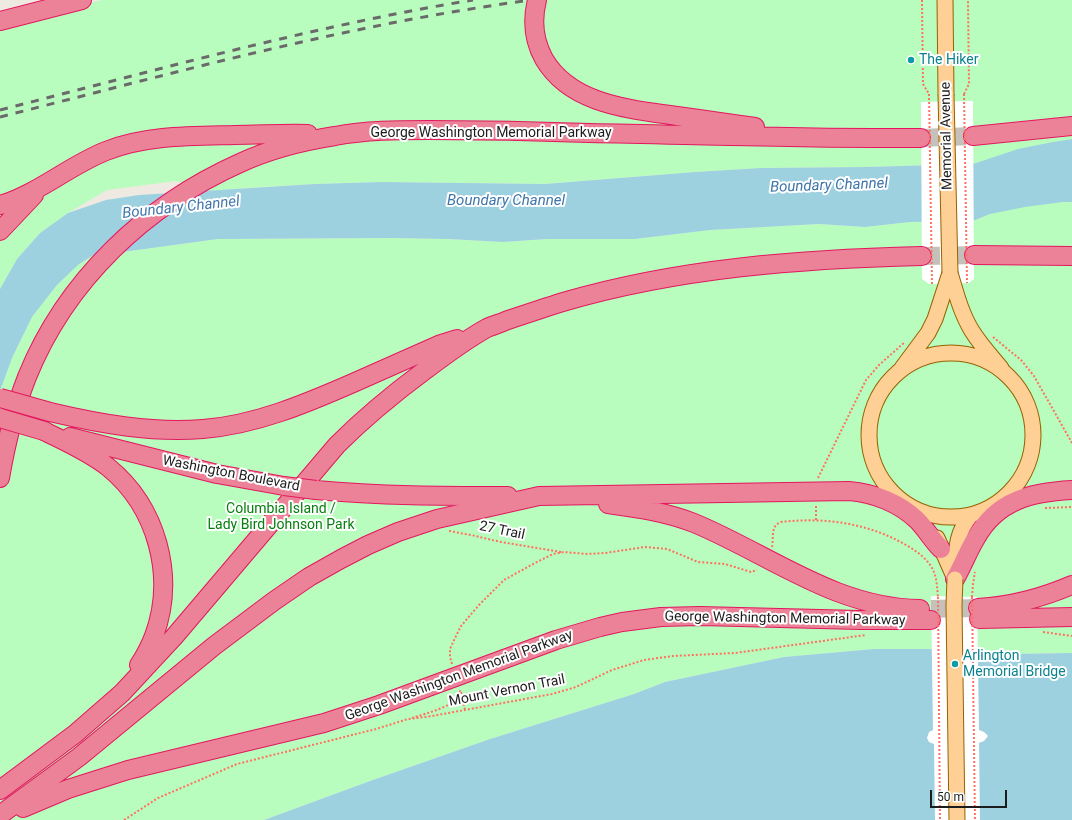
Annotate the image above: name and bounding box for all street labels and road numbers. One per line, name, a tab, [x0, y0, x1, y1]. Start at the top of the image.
street label: Memorial Avenue	[938, 82, 956, 190]
street label: George Washington Memorial Parkway	[370, 125, 612, 141]
street label: Washington Boulevard	[161, 452, 301, 496]
street label: 27 Trail	[478, 518, 526, 544]
street label: George Washington Memorial Parkway	[664, 608, 906, 630]
street label: George Washington Memorial Parkway	[343, 627, 575, 725]
street label: Mount Vernon Trail	[447, 671, 567, 711]

